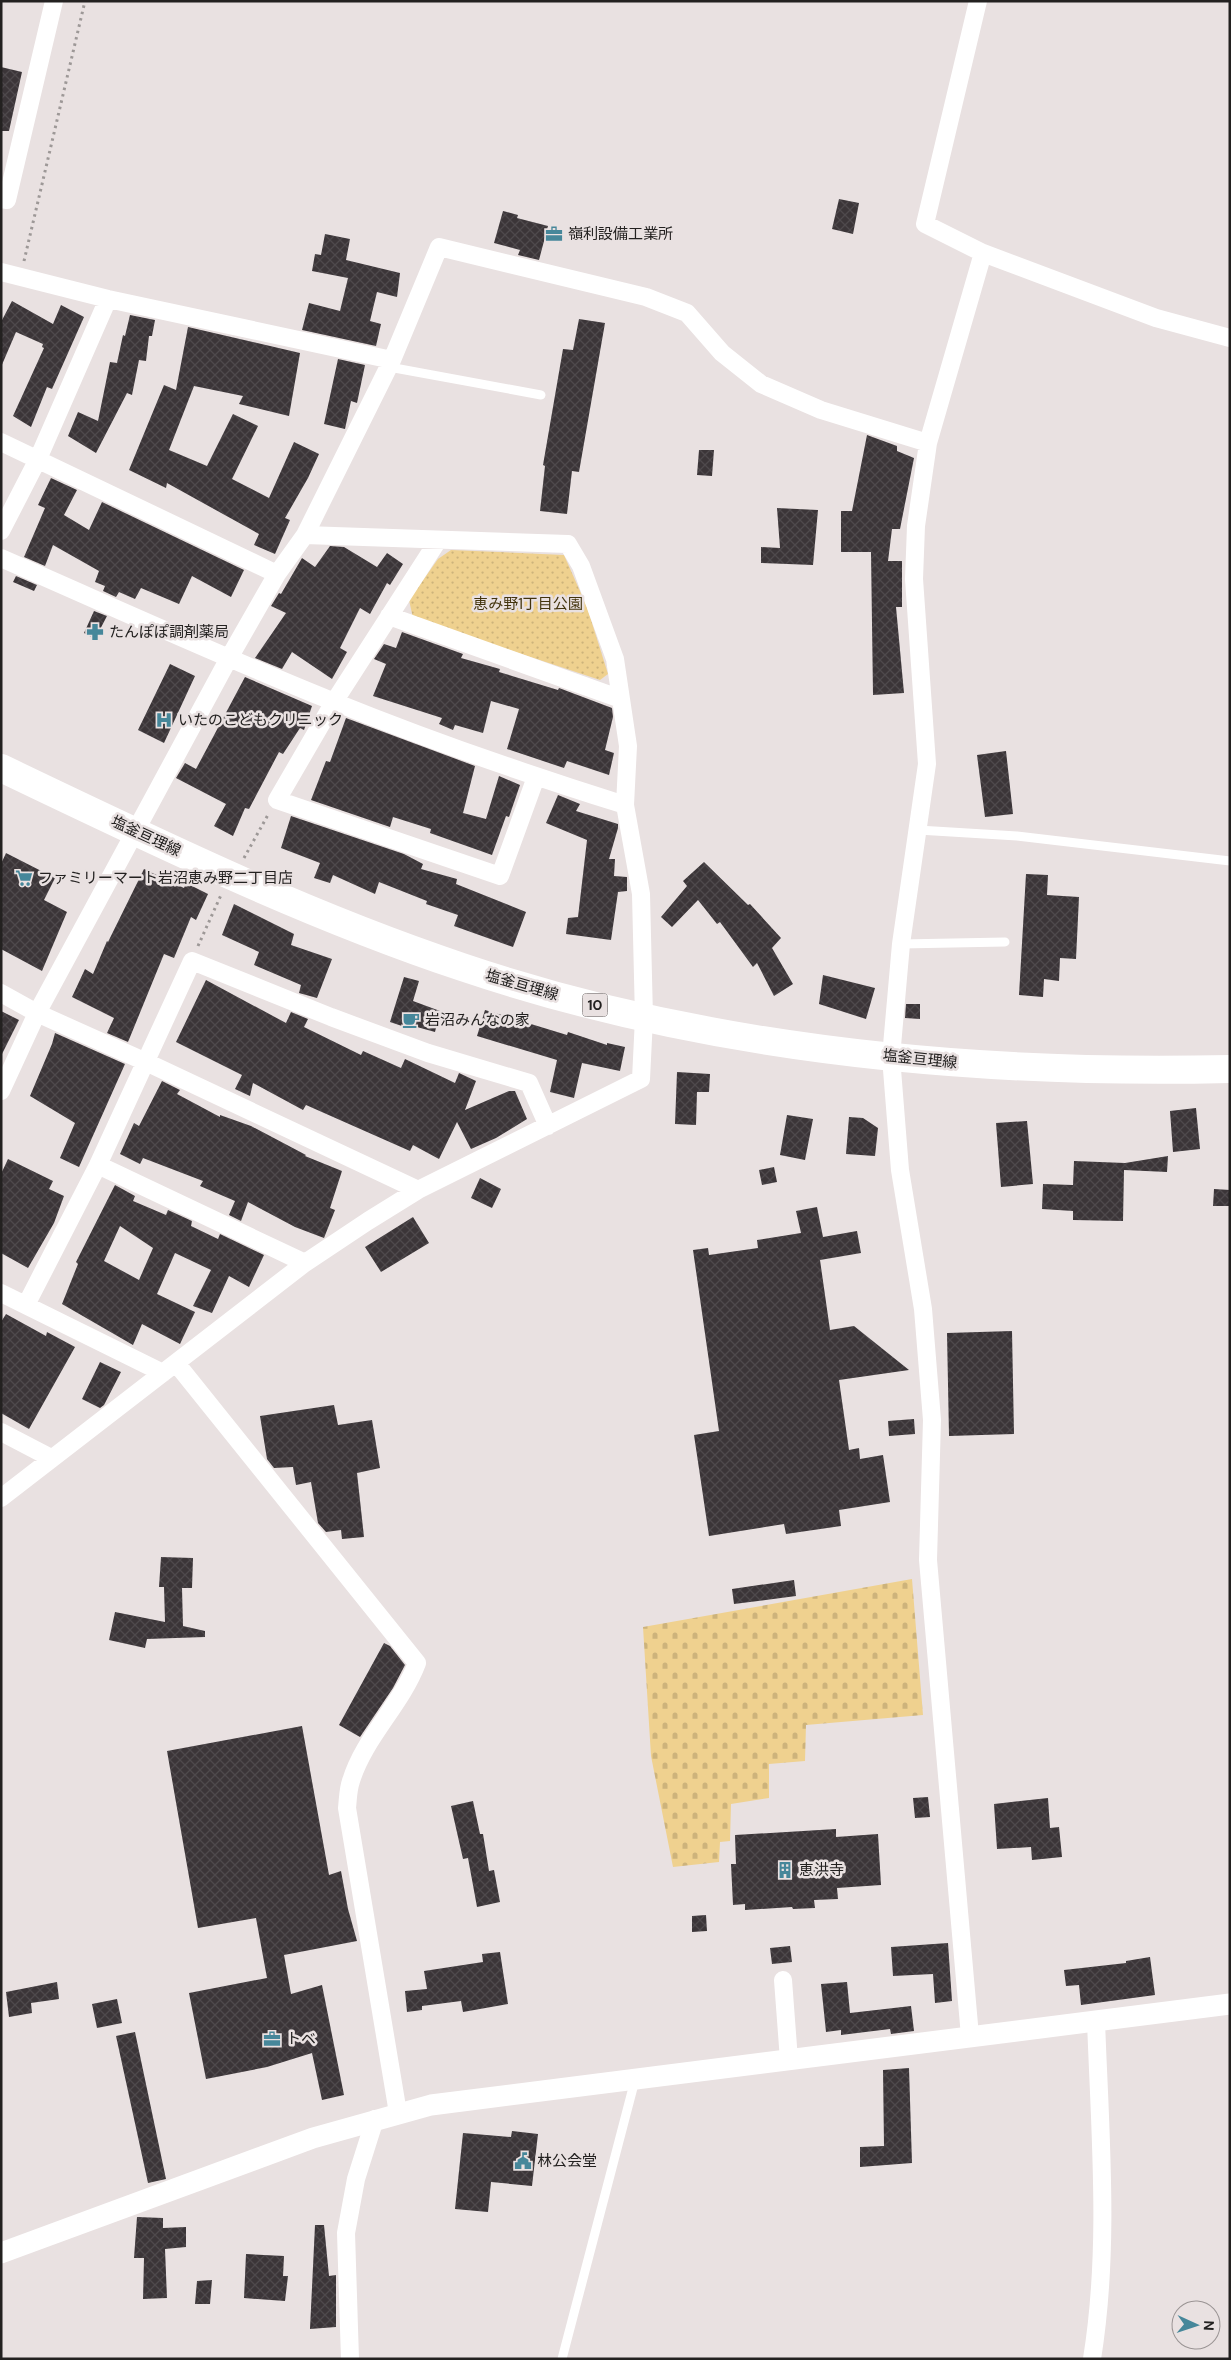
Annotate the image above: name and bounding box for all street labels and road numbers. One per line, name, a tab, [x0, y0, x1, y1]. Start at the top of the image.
street label: 塩釜亘理線	[108, 811, 184, 861]
street label: 塩釜亘理線	[483, 965, 561, 1005]
road number: 10	[582, 994, 608, 1016]
street label: 塩釜亘理線	[882, 1045, 958, 1073]

